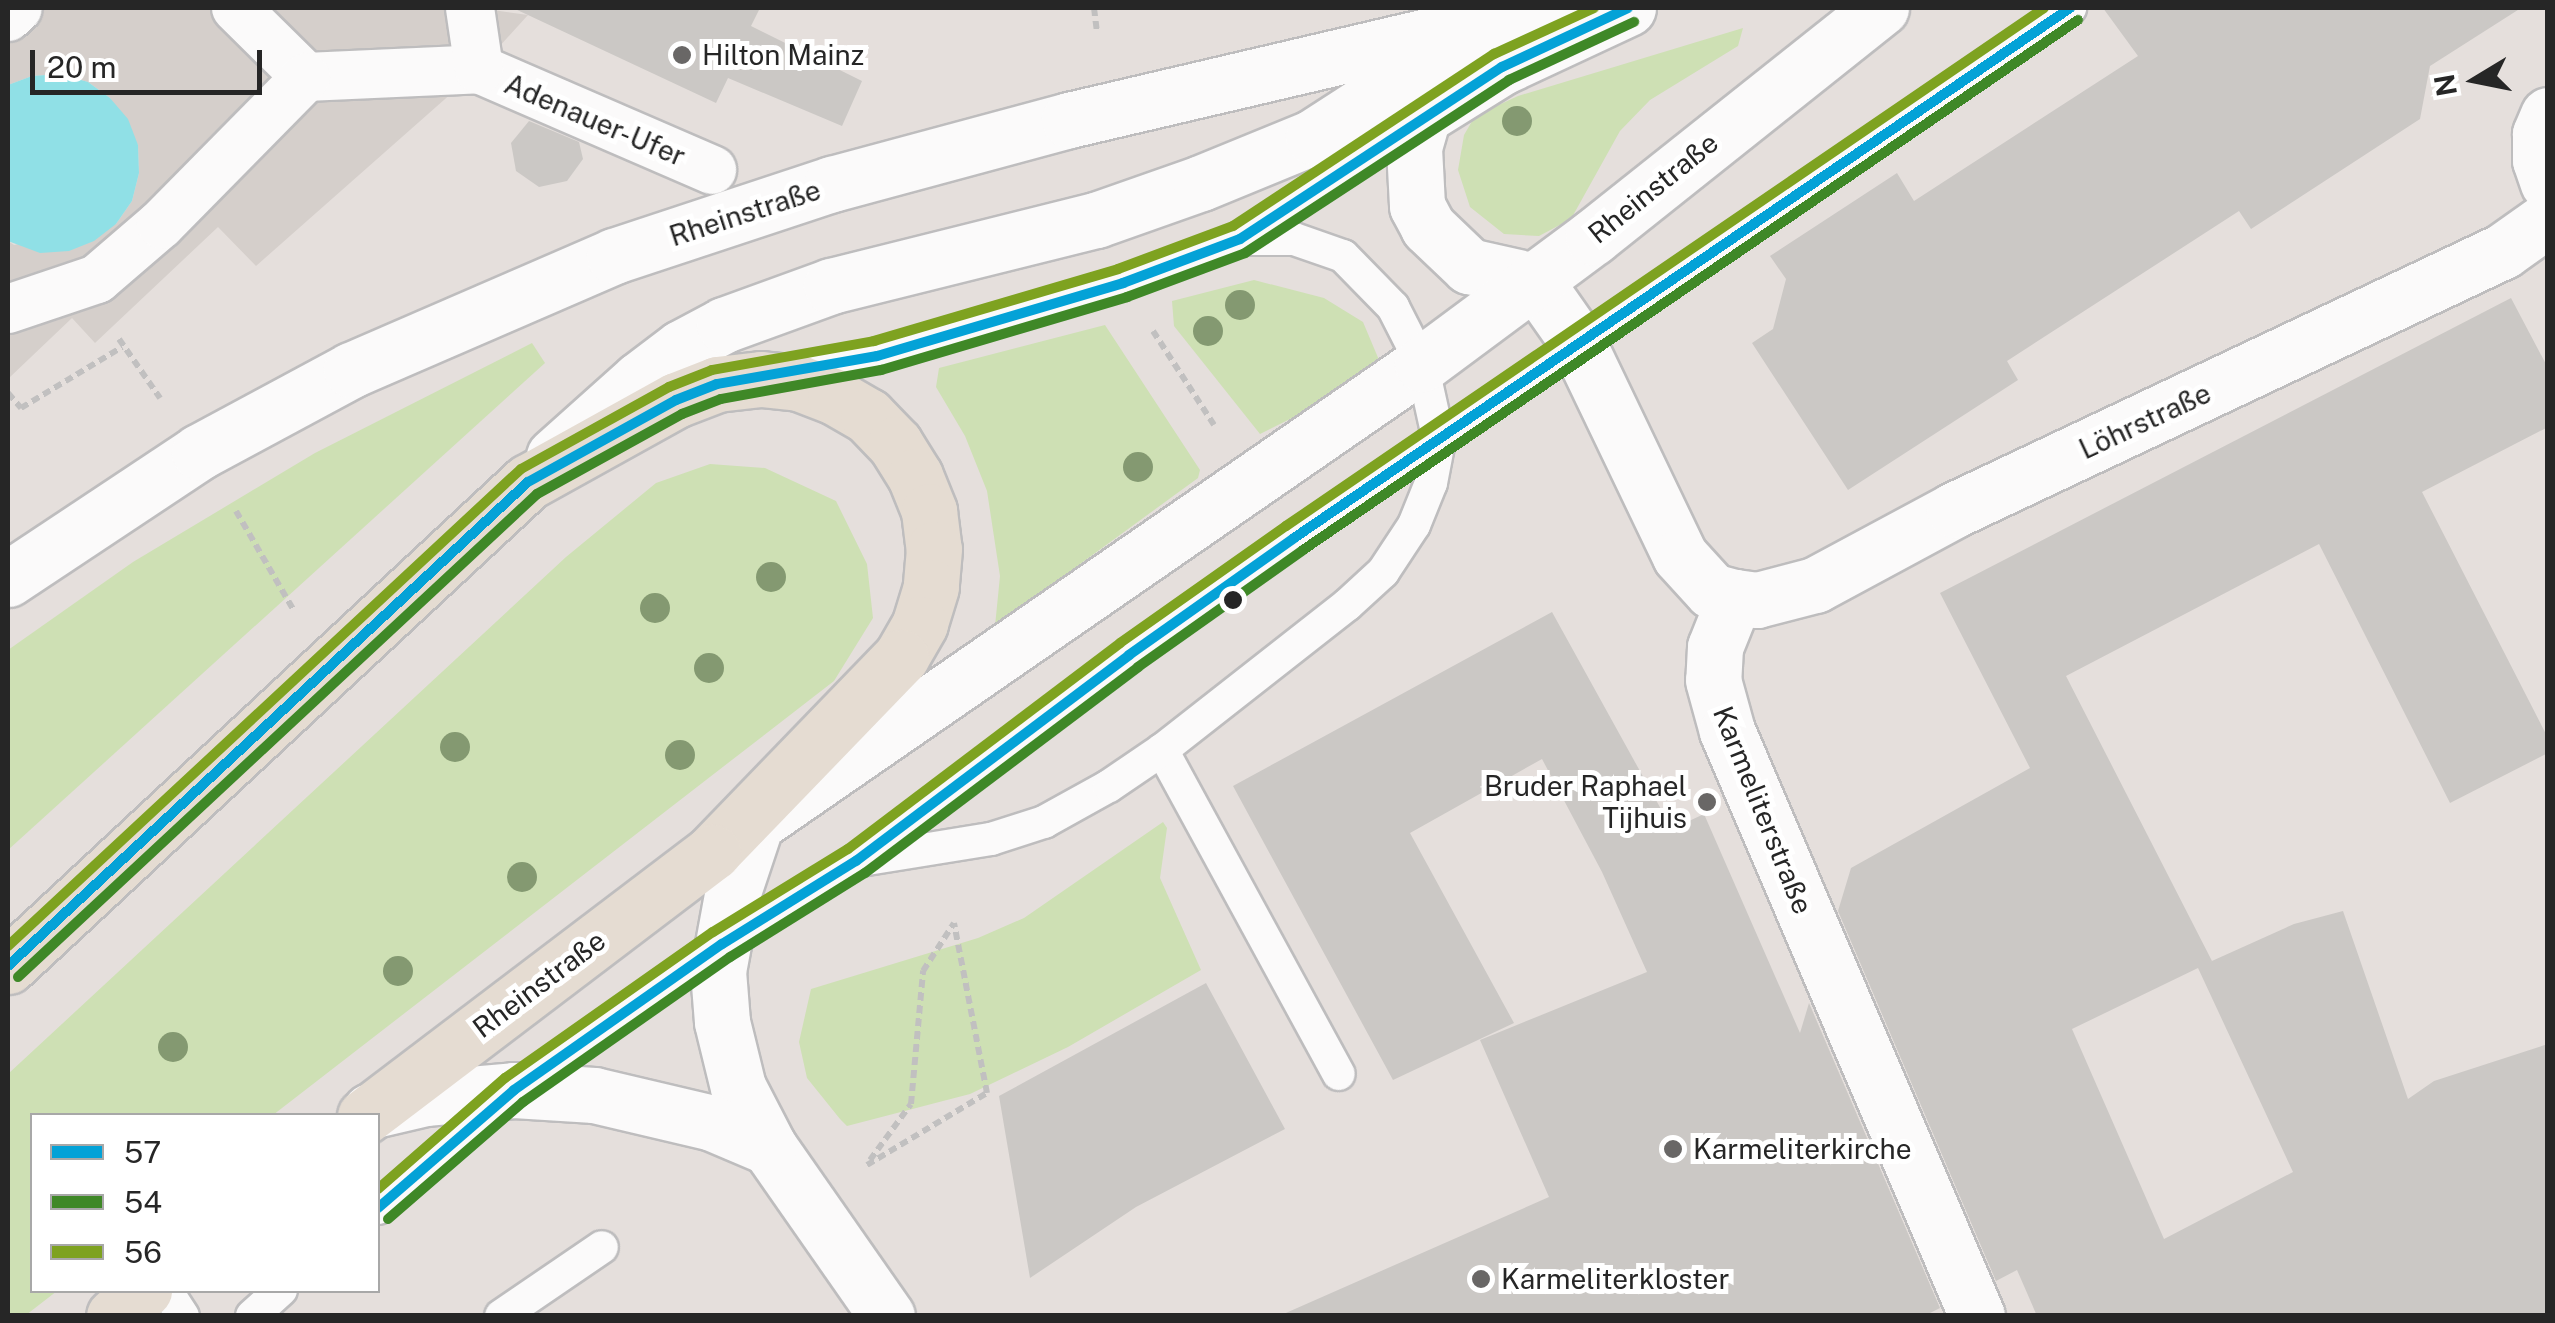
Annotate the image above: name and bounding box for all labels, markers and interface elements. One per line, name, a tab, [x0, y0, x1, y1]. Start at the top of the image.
scale bar	[35, 30, 268, 92]
north arrow	[2425, 30, 2525, 130]
place label: Hilton Mainz	[702, 38, 864, 72]
marker: Hilton Mainz	[671, 44, 693, 66]
text: 20 m	[47, 49, 116, 85]
street label: Adenauer-Ufer	[499, 67, 691, 173]
text: N	[2427, 72, 2463, 99]
street label: Rheinstraße	[1581, 126, 1725, 250]
street label: Rheinstraße	[665, 173, 825, 253]
street label: Löhrstraße	[2074, 376, 2216, 466]
unlabelled marker	[1223, 590, 1243, 610]
street label: Karmeliterstraße	[1706, 701, 1820, 919]
place label: Bruder Raphael Tijhuis	[1484, 769, 1687, 835]
marker: Bruder Raphael Tijhuis	[1696, 791, 1718, 813]
street label: Rheinstraße	[466, 923, 612, 1045]
legend	[30, 1113, 380, 1293]
place label: Karmeliterkirche	[1693, 1132, 1912, 1166]
text: 57	[124, 1134, 161, 1170]
marker: Karmeliterkirche	[1662, 1138, 1684, 1160]
text: 54	[124, 1184, 162, 1220]
text: 56	[124, 1234, 162, 1270]
place label: Karmeliterkloster	[1501, 1262, 1729, 1296]
marker: Karmeliterkloster	[1470, 1268, 1492, 1290]

